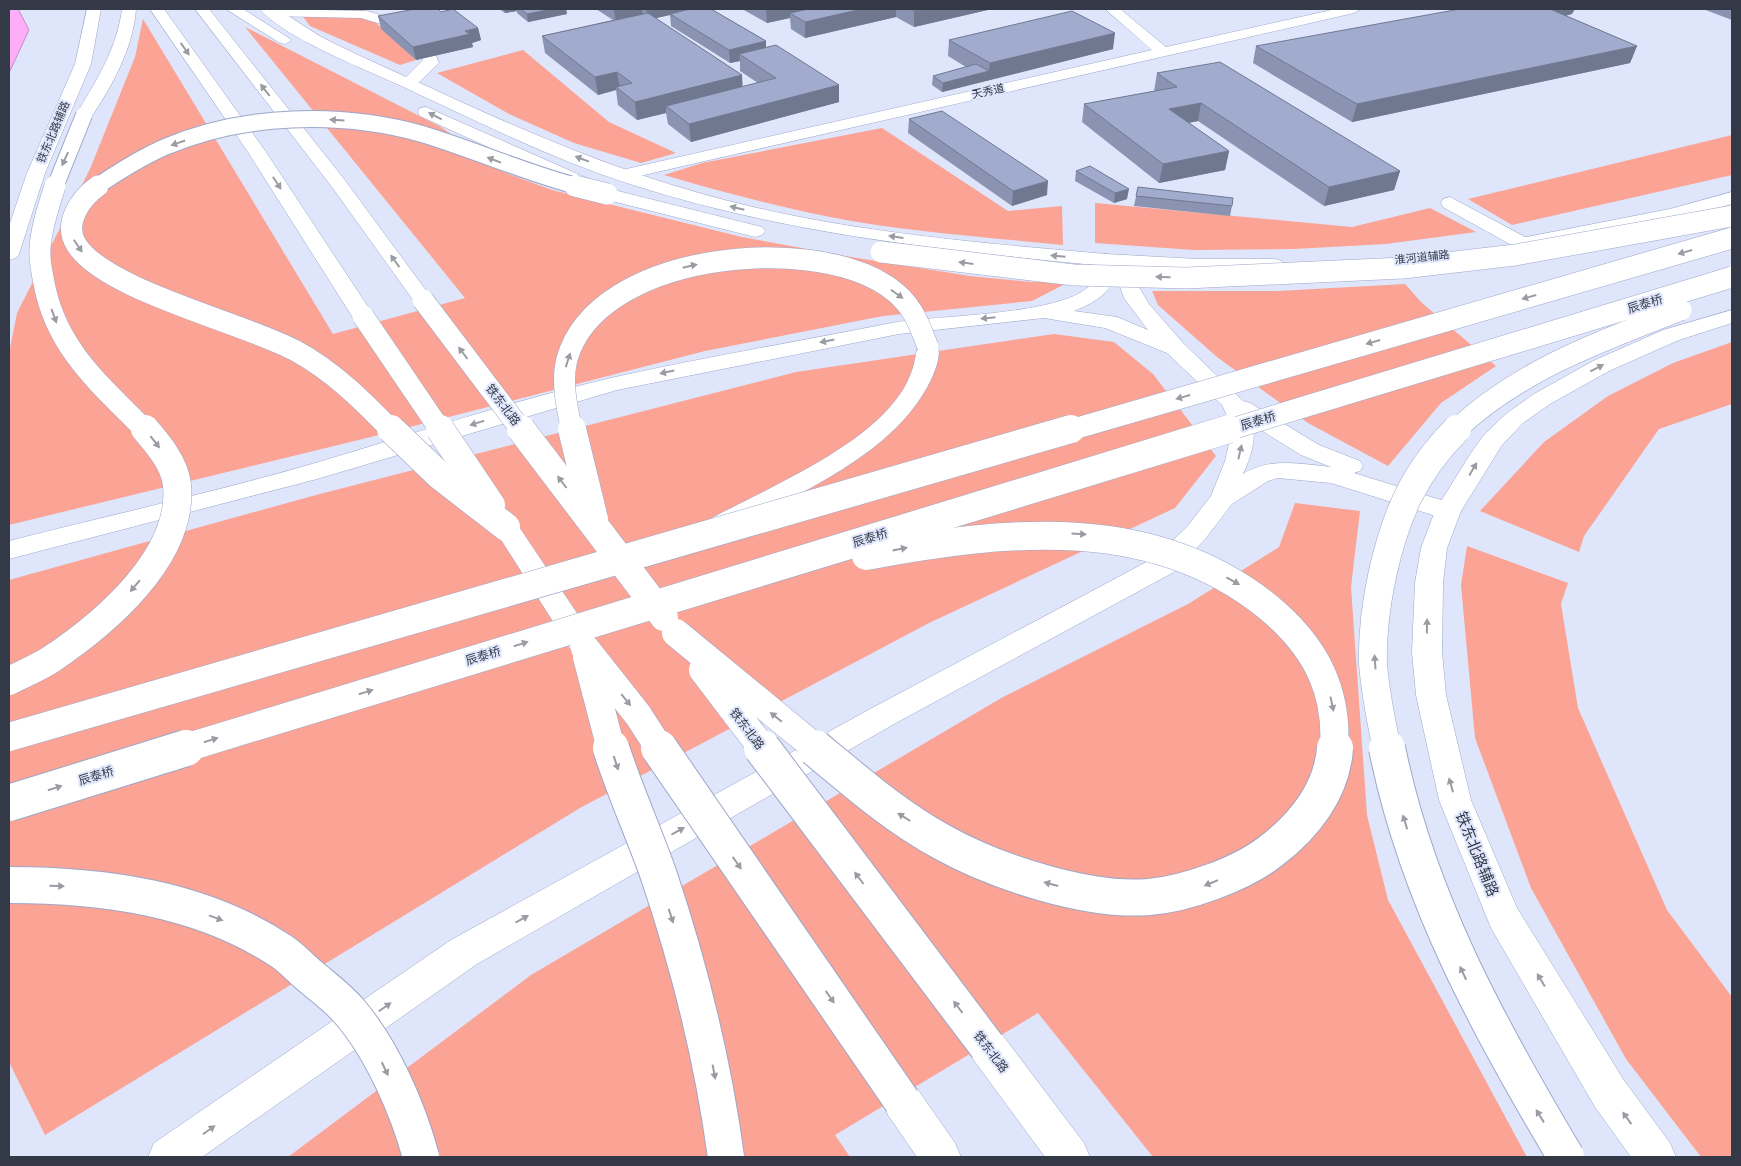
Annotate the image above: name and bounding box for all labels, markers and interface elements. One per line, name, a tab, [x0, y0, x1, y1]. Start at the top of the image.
one-way arrow	[180, 42, 190, 56]
street label: 天秀道	[970, 80, 1006, 102]
one-way arrow	[260, 83, 270, 97]
street label: 铁东北路辅路	[34, 99, 72, 165]
one-way arrow	[428, 112, 443, 120]
one-way arrow	[329, 115, 345, 123]
one-way arrow	[170, 140, 185, 148]
one-way arrow	[60, 152, 68, 166]
one-way arrow	[574, 155, 589, 163]
one-way arrow	[487, 156, 501, 164]
one-way arrow	[272, 176, 282, 189]
one-way arrow	[729, 204, 744, 212]
one-way arrow	[888, 233, 904, 241]
one-way arrow	[74, 239, 83, 253]
street label: 淮河道辅路	[1394, 247, 1450, 267]
one-way arrow	[1678, 248, 1693, 256]
one-way arrow	[1049, 251, 1065, 259]
one-way arrow	[390, 254, 400, 268]
one-way arrow	[958, 259, 974, 267]
one-way arrow	[683, 262, 698, 270]
one-way arrow	[1155, 273, 1171, 281]
one-way arrow	[890, 289, 904, 299]
street label: 辰泰桥	[1625, 291, 1664, 316]
one-way arrow	[1522, 294, 1537, 302]
one-way arrow	[51, 309, 58, 324]
one-way arrow	[979, 314, 995, 322]
one-way arrow	[819, 338, 835, 346]
one-way arrow	[1366, 339, 1381, 347]
one-way arrow	[458, 347, 469, 360]
one-way arrow	[564, 353, 572, 368]
one-way arrow	[1590, 364, 1604, 372]
one-way arrow	[659, 369, 675, 377]
street label: 铁东北路	[483, 381, 524, 428]
one-way arrow	[1176, 394, 1191, 402]
street label: 辰泰桥	[1238, 408, 1277, 433]
one-way arrow	[469, 419, 484, 427]
one-way arrow	[150, 435, 161, 448]
one-way arrow	[1236, 444, 1244, 459]
one-way arrow	[1469, 463, 1478, 476]
one-way arrow	[556, 476, 567, 489]
street label: 辰泰桥	[850, 525, 889, 550]
one-way arrow	[1071, 531, 1087, 539]
one-way arrow	[892, 544, 908, 552]
one-way arrow	[1226, 577, 1240, 586]
one-way arrow	[129, 580, 141, 592]
one-way arrow	[1423, 617, 1431, 633]
one-way arrow	[514, 640, 529, 648]
street label: 辰泰桥	[463, 643, 502, 668]
one-way arrow	[1370, 654, 1378, 670]
one-way arrow	[358, 688, 373, 696]
one-way arrow	[621, 693, 632, 706]
one-way arrow	[1328, 697, 1336, 712]
street label: 铁东北路	[727, 705, 768, 752]
one-way arrow	[770, 711, 783, 722]
one-way arrow	[203, 736, 218, 744]
one-way arrow	[612, 756, 620, 771]
street label: 辰泰桥	[76, 763, 115, 788]
one-way arrow	[1447, 778, 1455, 793]
one-way arrow	[48, 784, 63, 792]
street label: 铁东北路辅路	[1452, 809, 1503, 899]
one-way arrow	[897, 813, 910, 822]
one-way arrow	[1400, 814, 1408, 829]
one-way arrow	[671, 827, 686, 835]
one-way arrow	[732, 857, 742, 870]
one-way arrow	[854, 872, 865, 885]
one-way arrow	[1044, 879, 1059, 887]
one-way arrow	[1204, 880, 1218, 888]
one-way arrow	[50, 882, 66, 890]
one-way arrow	[668, 908, 676, 923]
one-way arrow	[209, 914, 224, 922]
one-way arrow	[515, 915, 528, 924]
one-way arrow	[1458, 966, 1466, 980]
one-way arrow	[1537, 973, 1546, 986]
one-way arrow	[825, 990, 835, 1004]
one-way arrow	[952, 1001, 963, 1014]
one-way arrow	[378, 1002, 392, 1012]
street label: 铁东北路	[971, 1028, 1012, 1075]
one-way arrow	[382, 1062, 390, 1076]
one-way arrow	[710, 1065, 718, 1080]
one-way arrow	[1536, 1109, 1545, 1122]
one-way arrow	[1622, 1111, 1632, 1125]
one-way arrow	[202, 1125, 216, 1135]

